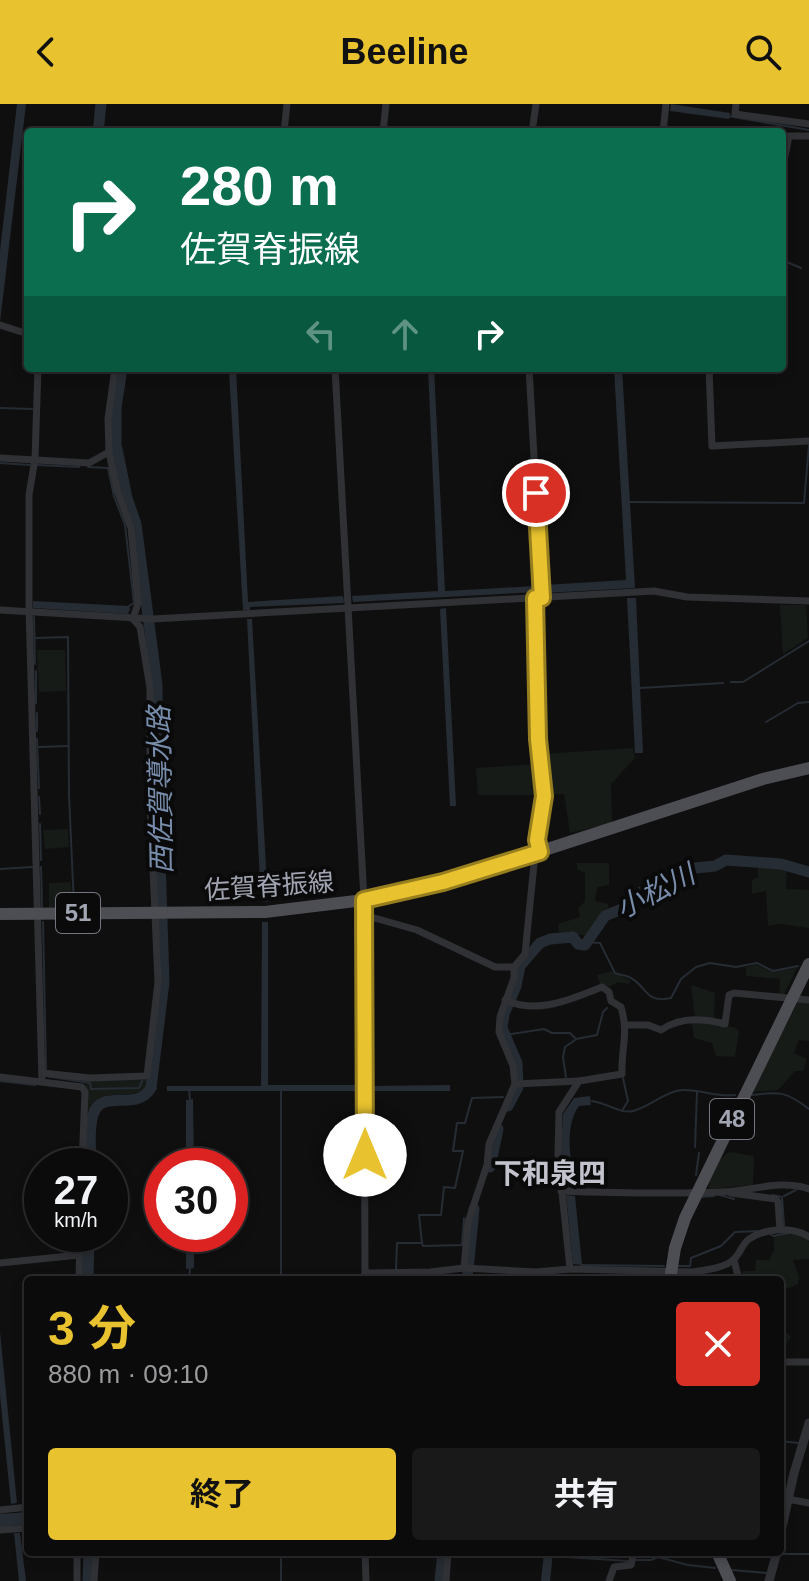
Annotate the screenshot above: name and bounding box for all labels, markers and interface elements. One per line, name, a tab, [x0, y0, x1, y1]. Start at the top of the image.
icon: back	[24, 30, 68, 74]
icon: search	[741, 30, 785, 74]
text: Beeline	[340, 31, 469, 72]
text: 280 m	[180, 154, 339, 217]
icon: right	[48, 160, 152, 264]
text: 佐賀脊振線	[180, 229, 360, 270]
icon: left	[299, 312, 343, 356]
icon: ahead	[383, 312, 427, 356]
icon: right	[467, 312, 511, 356]
pin	[502, 459, 570, 527]
icon: arrive	[514, 471, 558, 515]
water label: 西佐賀導水路	[144, 704, 177, 874]
water label: 小松川	[611, 857, 702, 924]
street label: 佐賀脊振線	[203, 867, 335, 905]
road number: 51	[56, 893, 100, 933]
road number: 48	[710, 1099, 754, 1139]
position arrow	[323, 1113, 407, 1197]
speed limit sign: 30	[144, 1148, 248, 1252]
district label: 下和泉四	[494, 1158, 606, 1189]
text: 27	[54, 1168, 98, 1212]
text: km/h	[54, 1209, 98, 1231]
text: 3 分	[48, 1302, 136, 1355]
button: close	[676, 1302, 760, 1386]
text: 880 m · 09:10	[48, 1359, 208, 1389]
button: 終了	[48, 1448, 396, 1540]
button: 共有	[412, 1448, 760, 1540]

